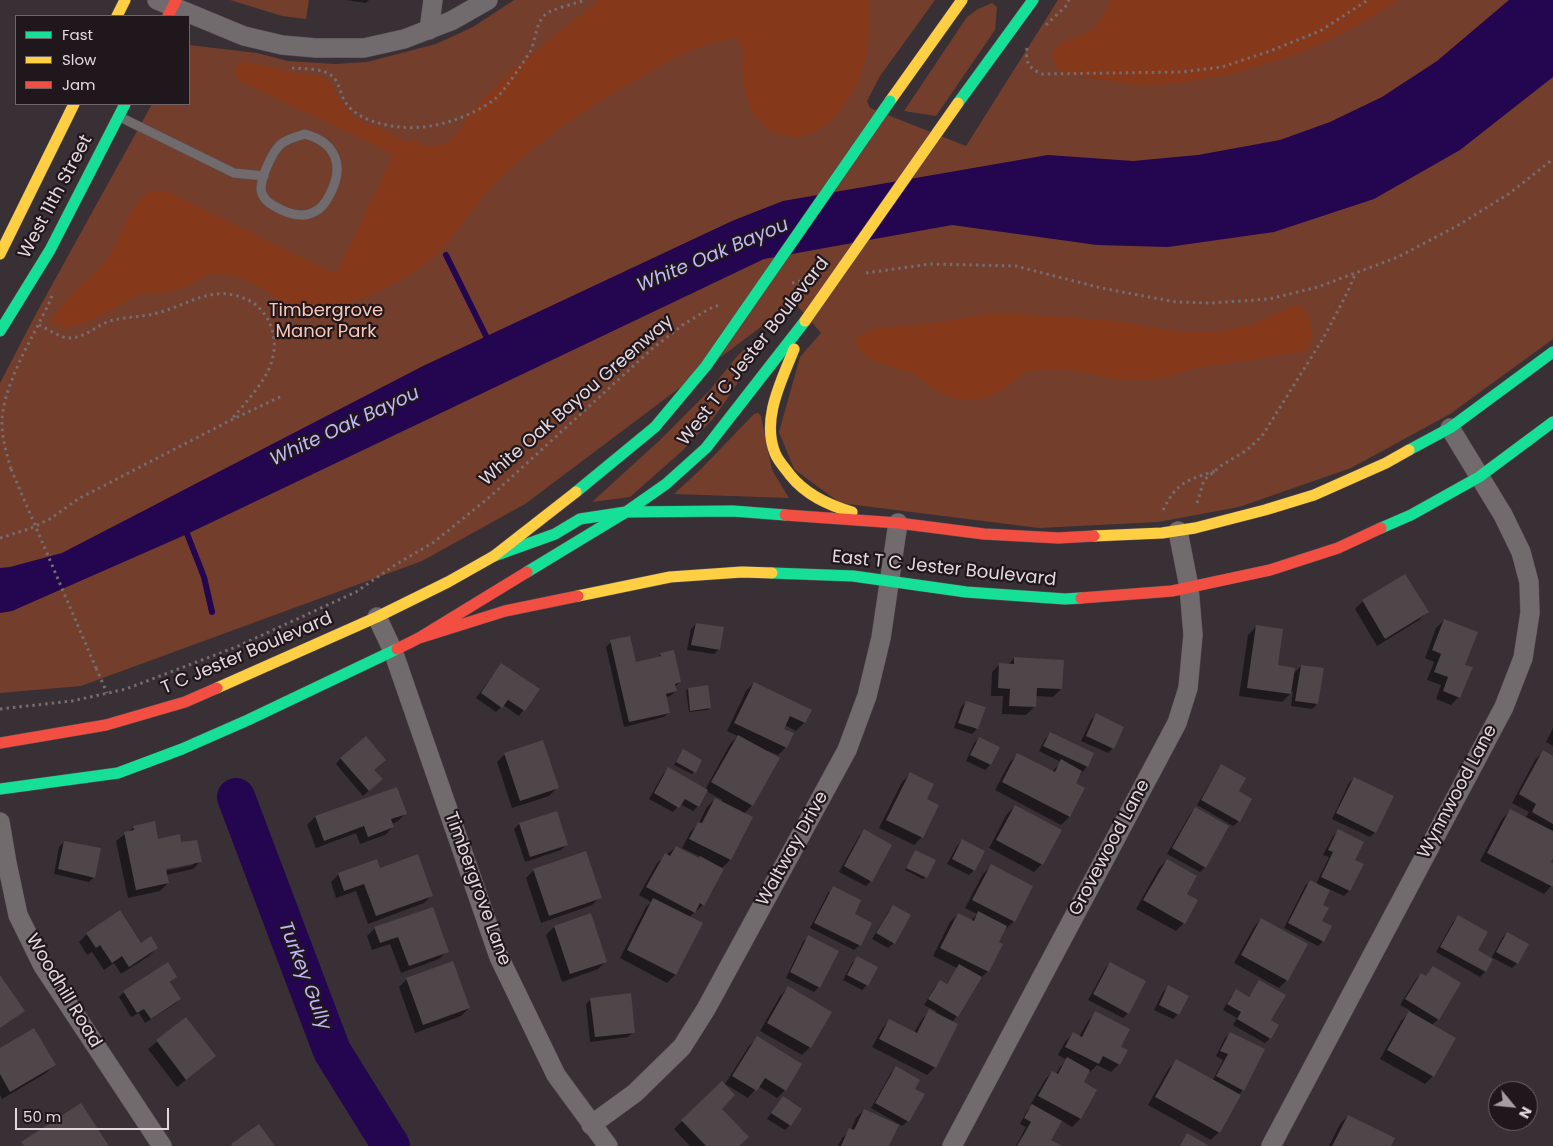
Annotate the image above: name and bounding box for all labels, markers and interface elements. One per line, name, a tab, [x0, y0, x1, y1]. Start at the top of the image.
legend	[15, 15, 190, 105]
text: Fast	[62, 24, 93, 45]
text: Slow	[62, 49, 96, 70]
text: Jam	[62, 74, 96, 95]
street label: West 11th Street	[14, 132, 98, 262]
water label: White Oak Bayou	[634, 214, 792, 298]
street label: West T C Jester Boulevard	[674, 254, 834, 450]
park label: Timbergrove Manor Park	[269, 300, 383, 342]
street label: White Oak Bayou Greenway	[476, 311, 678, 491]
water label: White Oak Bayou	[267, 382, 423, 472]
street label: East T C Jester Boulevard	[831, 546, 1057, 592]
street label: T C Jester Boulevard	[158, 608, 336, 700]
street label: Wynnwood Lane	[1414, 722, 1502, 862]
street label: Grovewood Lane	[1065, 776, 1155, 920]
street label: Waltway Drive	[753, 788, 833, 910]
street label: Timbergrove Lane	[439, 809, 515, 969]
water label: Turkey Gully	[273, 918, 335, 1034]
street label: Woodhill Road	[20, 930, 106, 1052]
north arrow	[1488, 1081, 1538, 1131]
scale bar	[18, 1098, 171, 1130]
text: N	[1514, 1103, 1537, 1122]
text: 50 m	[23, 1106, 61, 1127]

